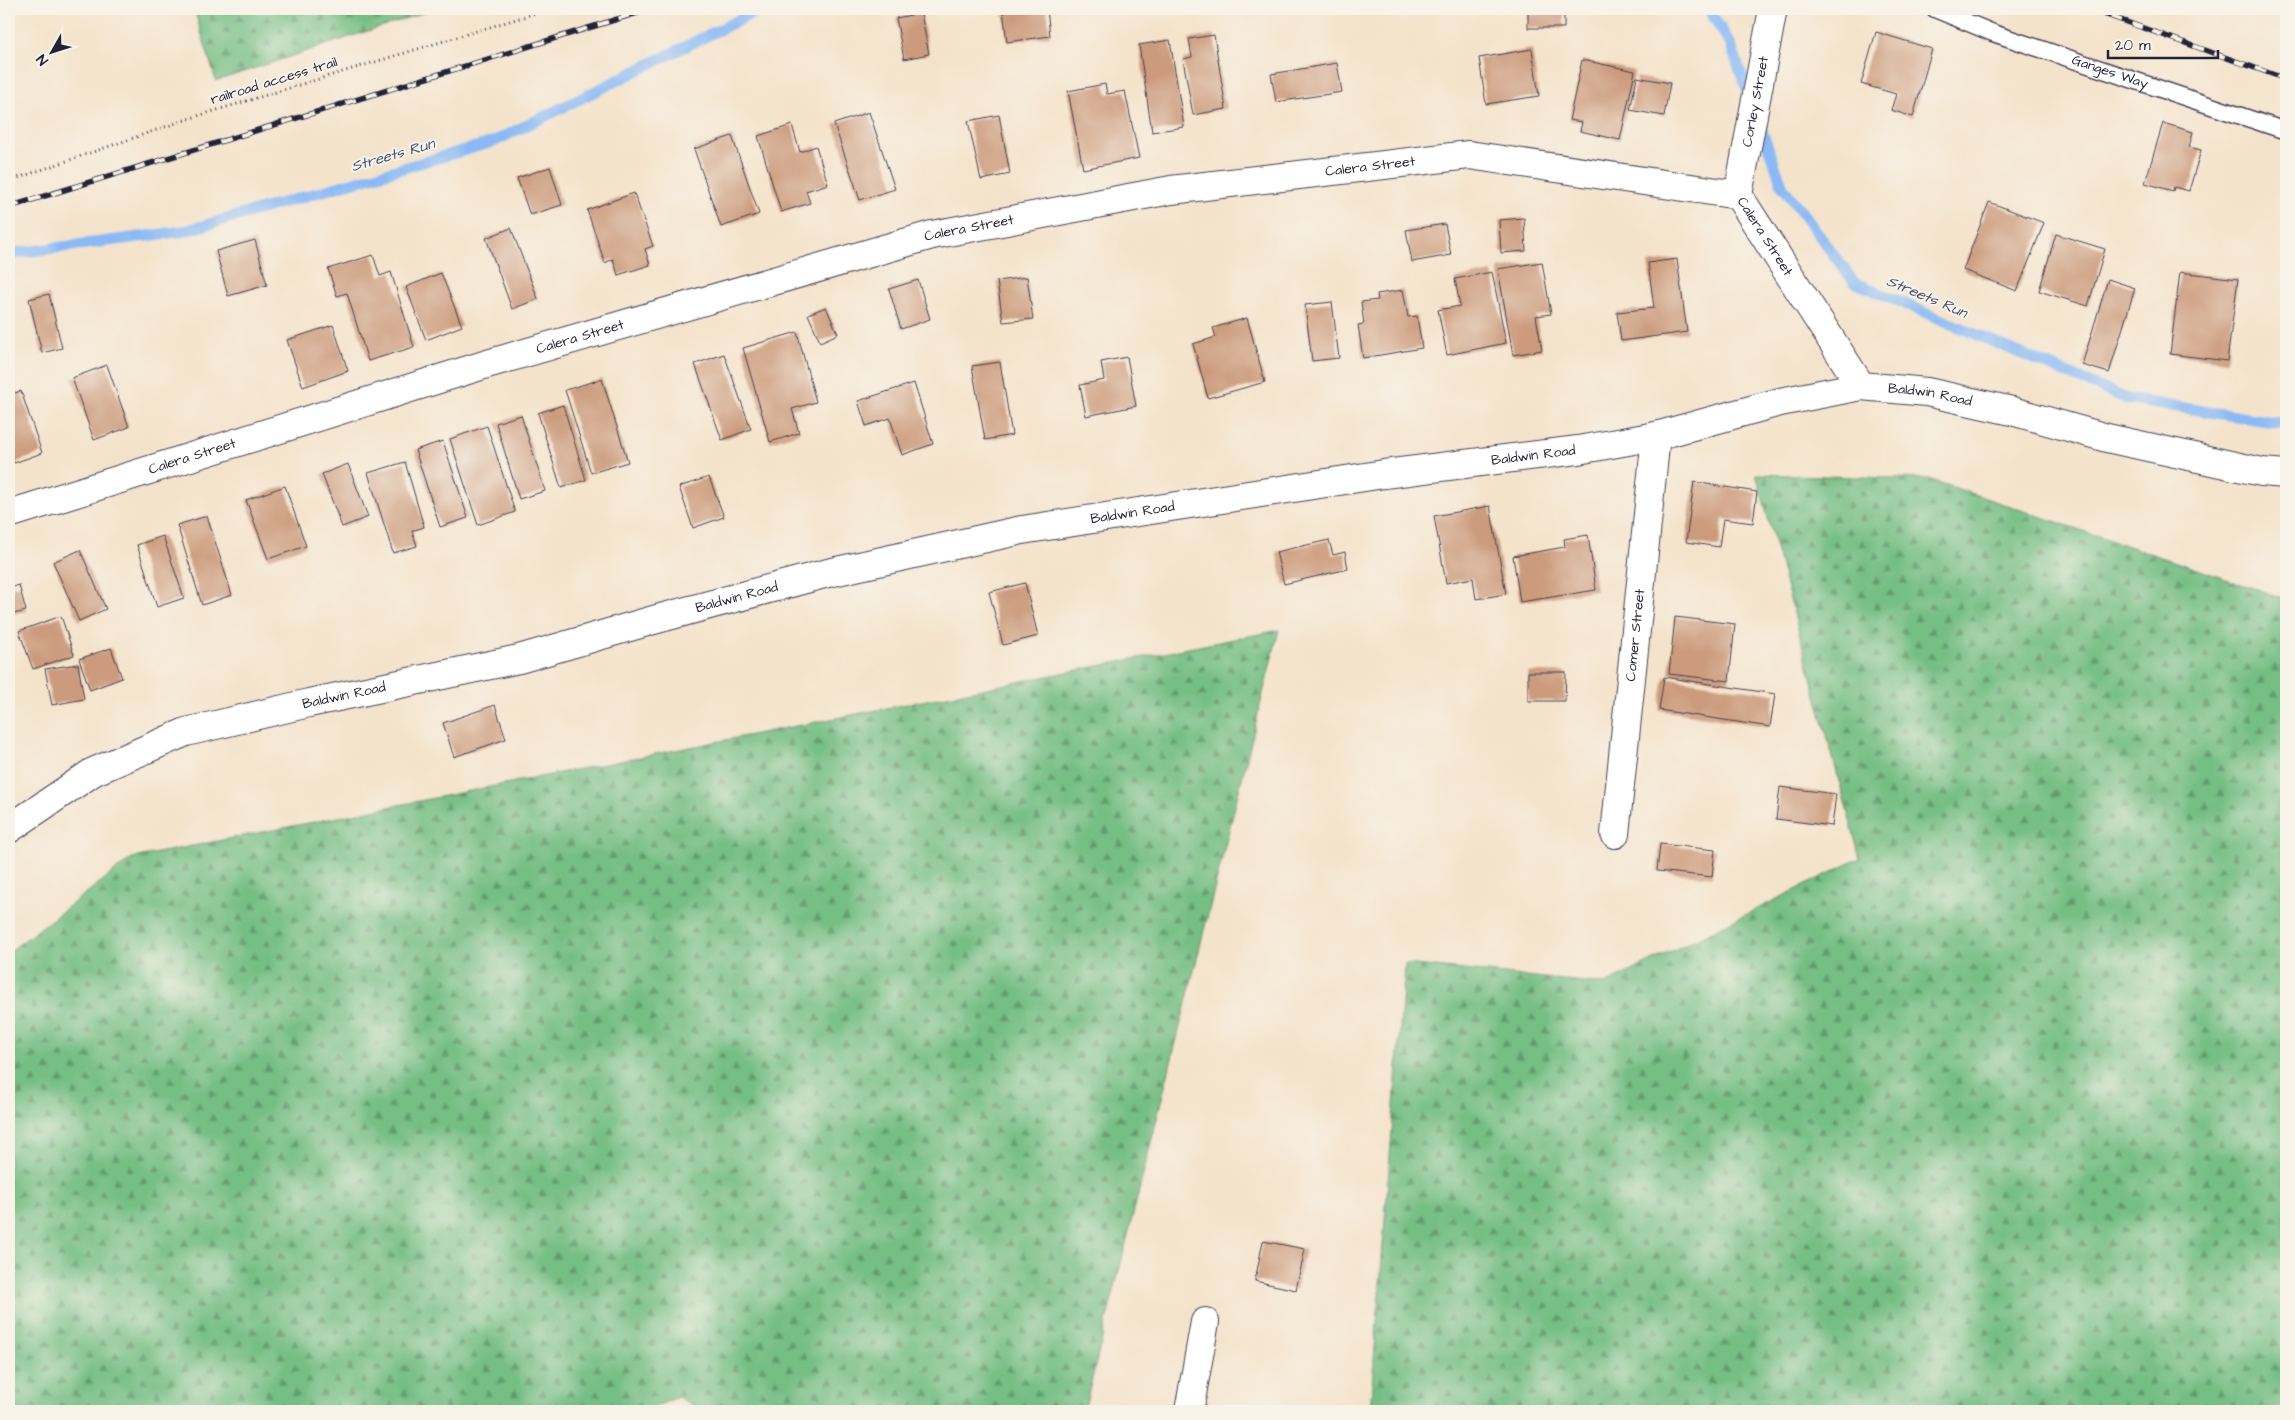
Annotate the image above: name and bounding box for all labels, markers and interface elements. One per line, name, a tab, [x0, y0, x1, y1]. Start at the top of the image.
north arrow	[28, 28, 78, 78]
scale bar	[2108, 28, 2218, 60]
text: 20 m	[2115, 35, 2151, 56]
text: N	[32, 50, 53, 69]
street label: Ganges Way	[2069, 50, 2151, 94]
street label: railroad access trail	[208, 52, 340, 110]
street label: Corley Street	[1737, 54, 1774, 149]
water label: Streets Run	[349, 133, 438, 177]
street label: Calera Street	[1324, 151, 1417, 182]
street label: Calera Street	[1732, 193, 1798, 280]
street label: Calera Street	[922, 210, 1016, 247]
water label: Streets Run	[1883, 271, 1972, 324]
street label: Calera Street	[534, 315, 627, 359]
street label: Baldwin Road	[1887, 379, 1974, 412]
street label: Calera Street	[146, 433, 239, 480]
street label: Baldwin Road	[1490, 440, 1577, 471]
street label: Baldwin Road	[1089, 497, 1176, 529]
street label: Baldwin Road	[693, 577, 780, 618]
street label: Comer Street	[1621, 588, 1650, 682]
street label: Baldwin Road	[300, 677, 388, 714]

